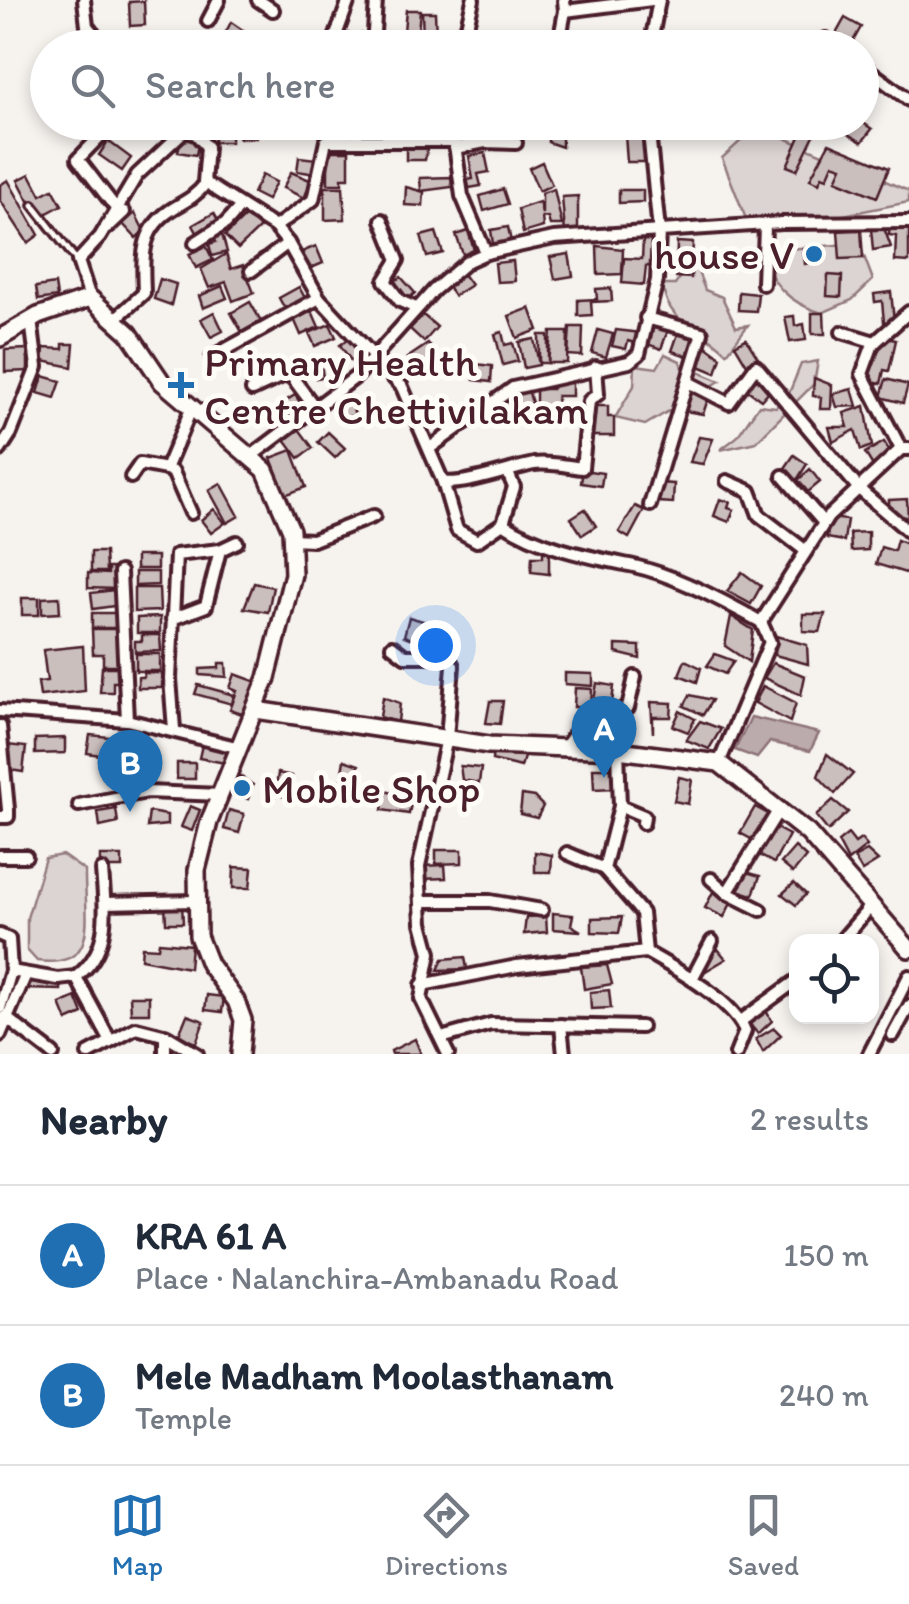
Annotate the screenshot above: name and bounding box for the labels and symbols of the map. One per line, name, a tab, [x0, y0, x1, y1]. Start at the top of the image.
place label: house V	[654, 229, 794, 280]
marker: house V	[803, 243, 825, 265]
place label: Primary Health Centre Chettivilakam	[204, 336, 589, 435]
marker: Primary Health Centre Chettivilakam	[168, 372, 194, 398]
your location	[410, 620, 461, 671]
pin: A	[572, 696, 636, 778]
pin: B	[98, 730, 162, 812]
place label: Mobile Shop	[262, 763, 480, 814]
marker: Mobile Shop	[231, 777, 253, 799]

